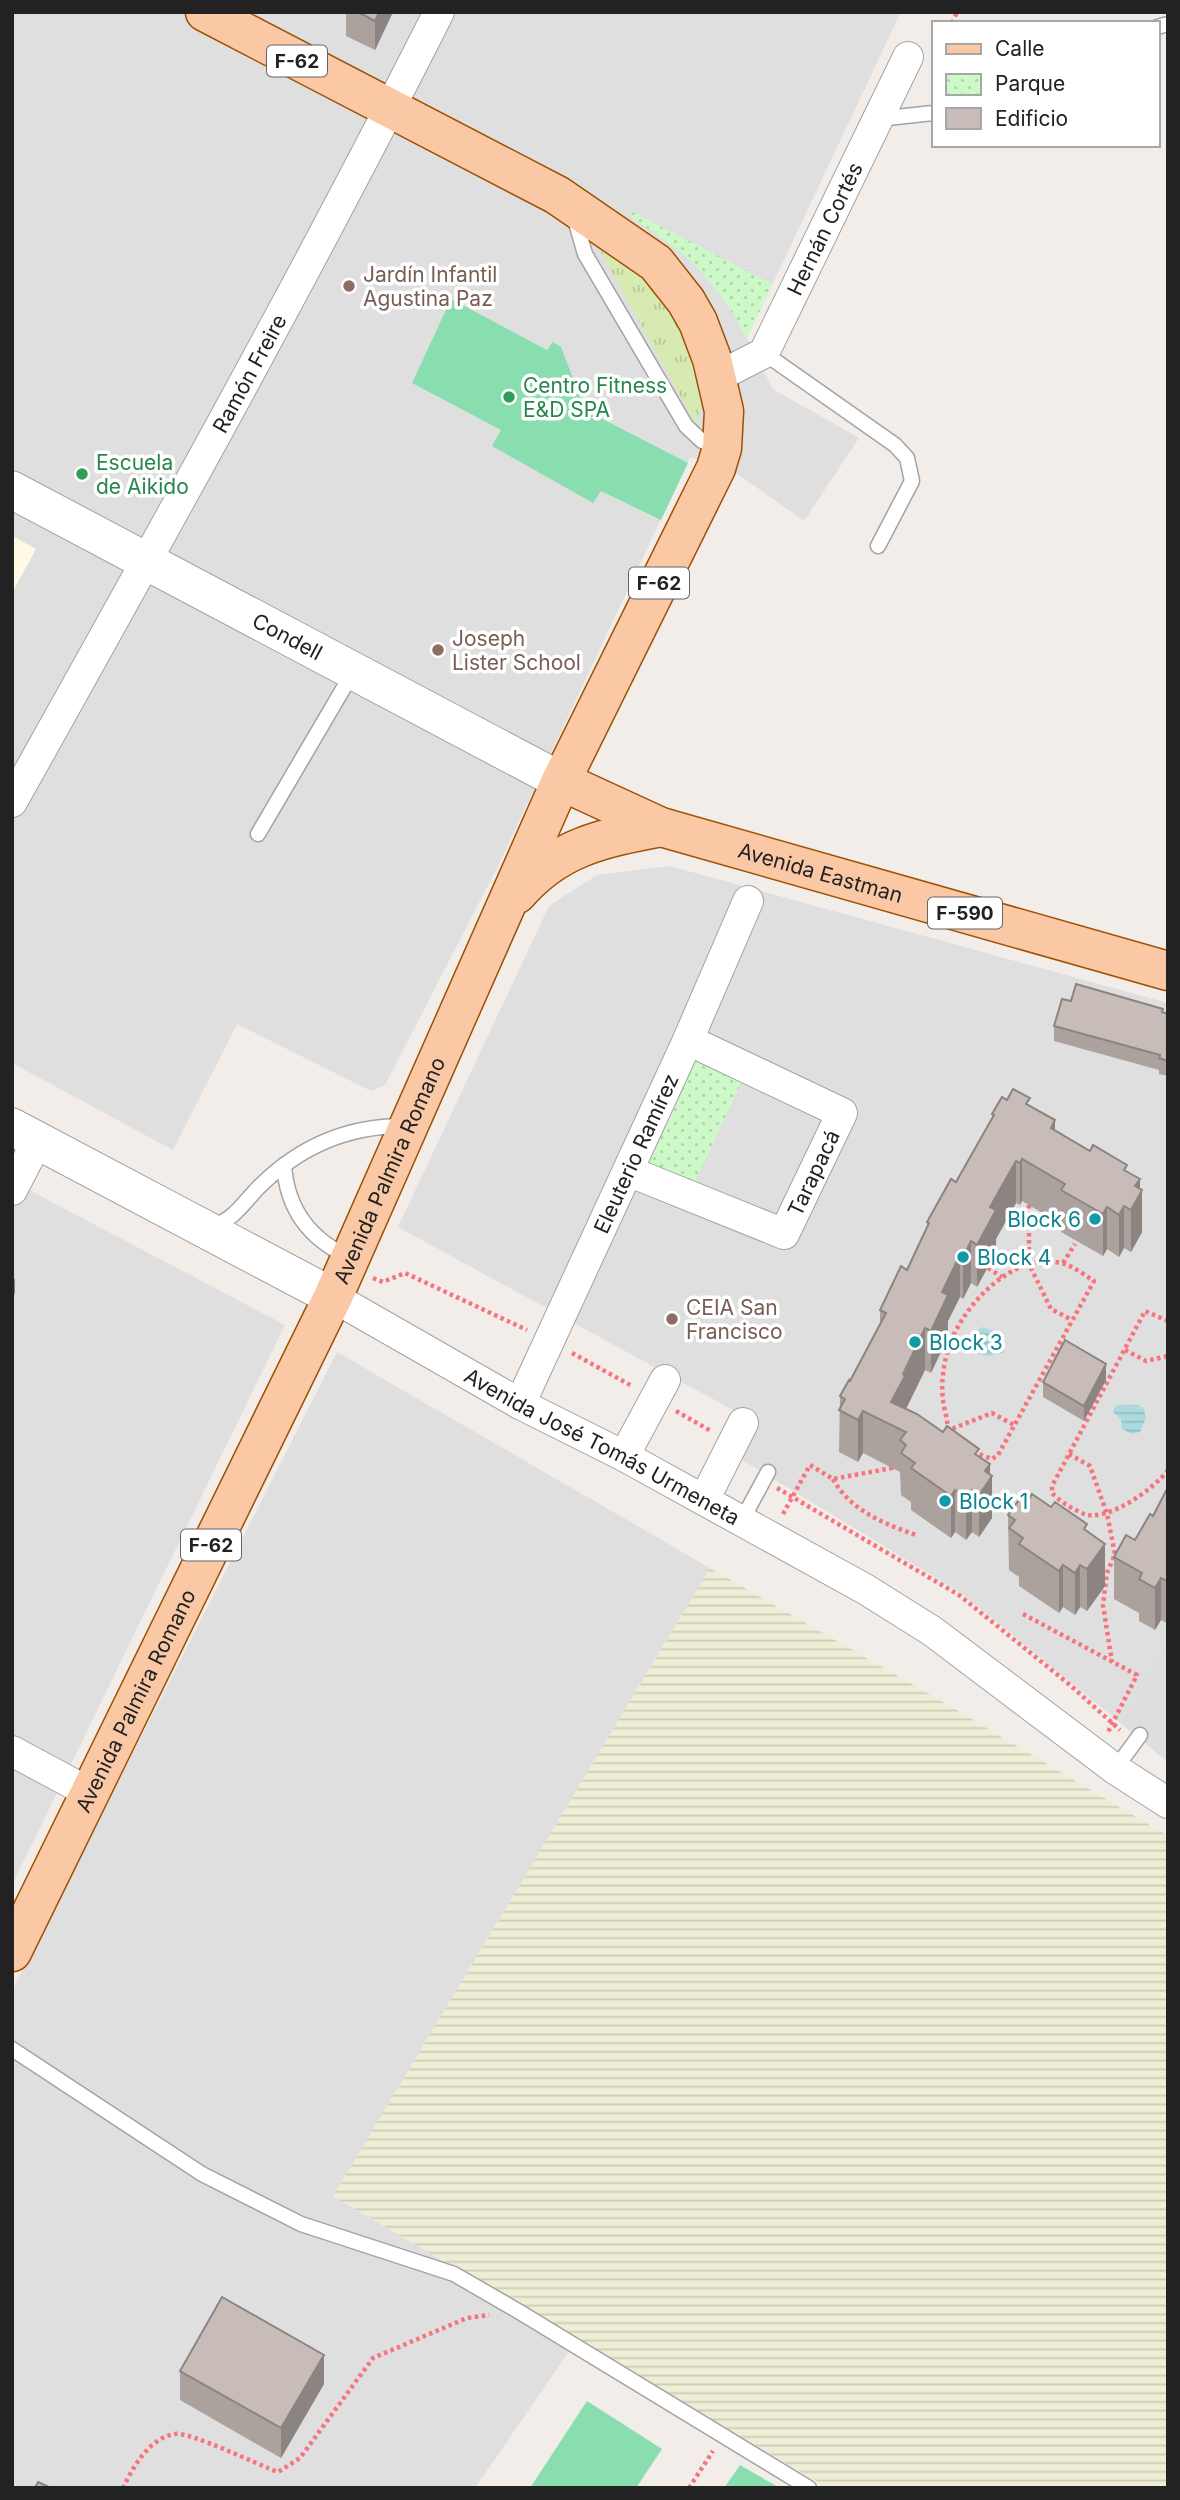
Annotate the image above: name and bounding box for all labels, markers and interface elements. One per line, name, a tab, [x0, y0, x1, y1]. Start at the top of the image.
legend	[932, 21, 1159, 147]
text: Calle	[995, 36, 1045, 61]
road number: F-62	[267, 45, 327, 76]
text: Parque	[995, 71, 1065, 96]
text: Edificio	[995, 106, 1068, 131]
street label: Hernán Cortés	[782, 158, 867, 299]
place label: Jardín Infantil Agustina Paz	[363, 262, 497, 311]
marker: Jardín Infantil Agustina Paz	[341, 278, 357, 294]
street label: Ramón Freire	[207, 310, 291, 437]
place label: Centro Fitness E&D SPA	[523, 373, 667, 422]
marker: Centro Fitness E&D SPA	[501, 389, 517, 405]
place label: Escuela de Aikido	[96, 450, 189, 499]
marker: Escuela de Aikido	[74, 466, 90, 482]
road number: F-62	[629, 568, 689, 598]
street label: Condell	[248, 607, 327, 665]
place label: Joseph Lister School	[452, 626, 581, 675]
marker: Joseph Lister School	[430, 642, 446, 658]
street label: Avenida Eastman	[736, 837, 906, 908]
road number: F-590	[928, 897, 1002, 928]
street label: Avenida Palmira Romano	[328, 1053, 450, 1287]
street label: Eleuterio Ramírez	[588, 1070, 683, 1237]
street label: Tarapacá	[782, 1126, 845, 1220]
place label: Block 6	[1007, 1207, 1081, 1232]
marker: Block 6	[1087, 1211, 1103, 1227]
place label: Block 4	[977, 1245, 1051, 1270]
marker: Block 4	[955, 1249, 971, 1265]
place label: CEIA San Francisco	[686, 1295, 783, 1344]
marker: CEIA San Francisco	[664, 1311, 680, 1327]
place label: Block 3	[929, 1330, 1003, 1355]
marker: Block 3	[907, 1334, 923, 1350]
street label: Avenida José Tomás Urmeneta	[460, 1363, 744, 1530]
place label: Block 1	[959, 1489, 1028, 1514]
marker: Block 1	[937, 1493, 953, 1509]
road number: F-62	[181, 1530, 241, 1560]
street label: Avenida Palmira Romano	[70, 1585, 200, 1816]

